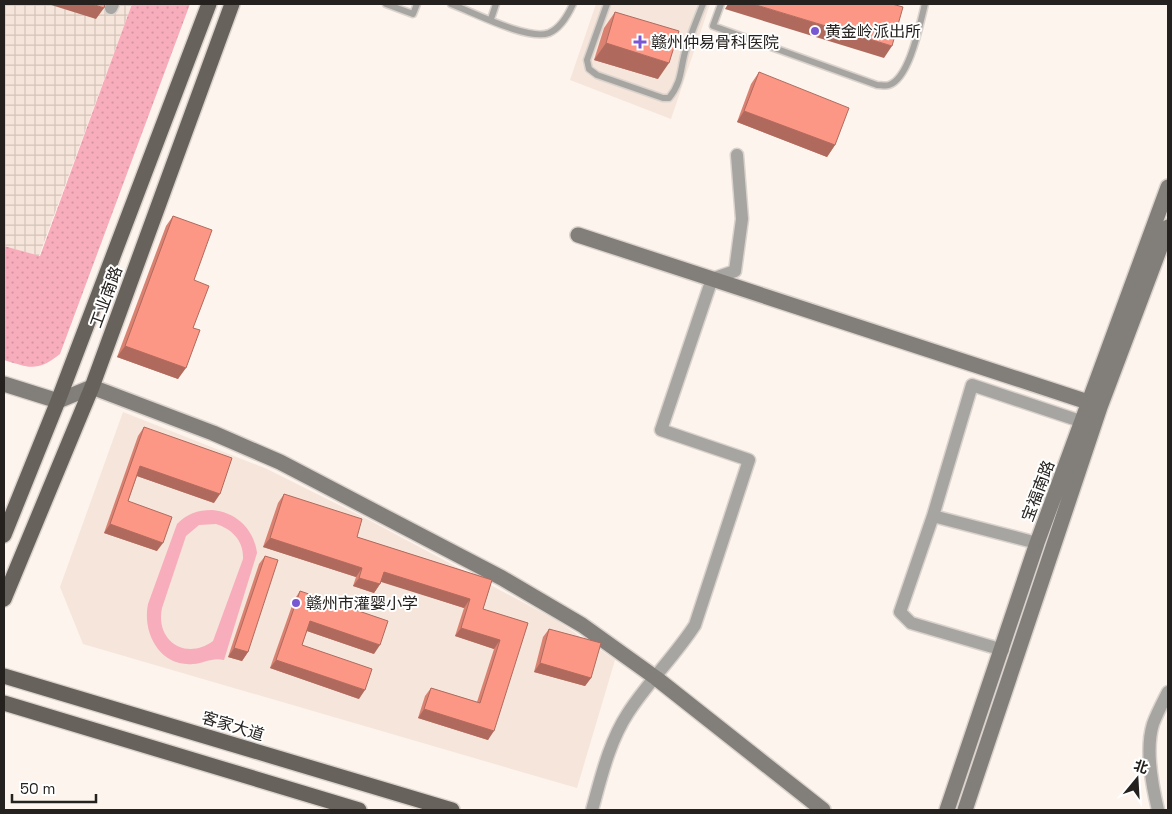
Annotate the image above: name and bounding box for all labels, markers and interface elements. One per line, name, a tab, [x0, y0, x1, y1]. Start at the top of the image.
place label: 黄金岭派出所	[825, 21, 921, 42]
marker: 黄金岭派出所	[809, 25, 821, 37]
place label: 赣州仲易骨科医院	[651, 32, 779, 53]
marker: 赣州仲易骨科医院	[633, 35, 647, 49]
street label: 工业南路	[85, 263, 127, 331]
street label: 宝福南路	[1017, 457, 1059, 525]
place label: 赣州市灌婴小学	[306, 593, 418, 614]
marker: 赣州市灌婴小学	[290, 597, 302, 609]
street label: 客家大道	[199, 707, 267, 745]
north arrow	[1112, 754, 1162, 804]
text: 北	[1132, 756, 1150, 777]
scale bar	[12, 772, 96, 804]
text: 50 m	[20, 779, 55, 798]

